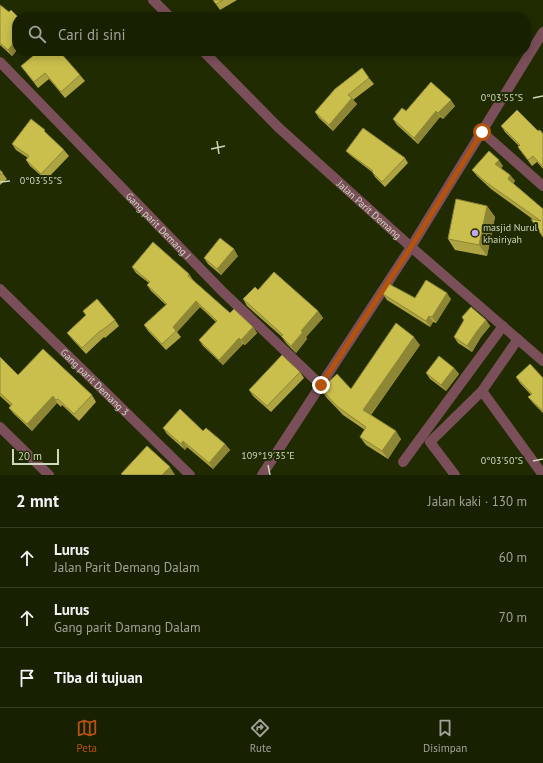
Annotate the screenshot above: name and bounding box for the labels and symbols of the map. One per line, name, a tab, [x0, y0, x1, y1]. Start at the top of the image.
text: 0°03'55"S	[481, 91, 523, 104]
route start	[473, 123, 491, 141]
text: 0°03'55"S	[20, 174, 62, 187]
street label: Jalan Parit Demang	[334, 177, 404, 242]
street label: Gang parit Demang I	[123, 190, 194, 262]
place label: masjid Nurul khairiyah	[483, 221, 538, 246]
marker: masjid Nurul khairiyah	[470, 228, 480, 238]
street label: Gang parit Demang 3	[58, 346, 132, 419]
route end	[312, 376, 330, 394]
scale bar	[12, 447, 59, 466]
text: 109°19'35"E	[241, 449, 295, 462]
text: 0°03'50"S	[481, 454, 523, 467]

